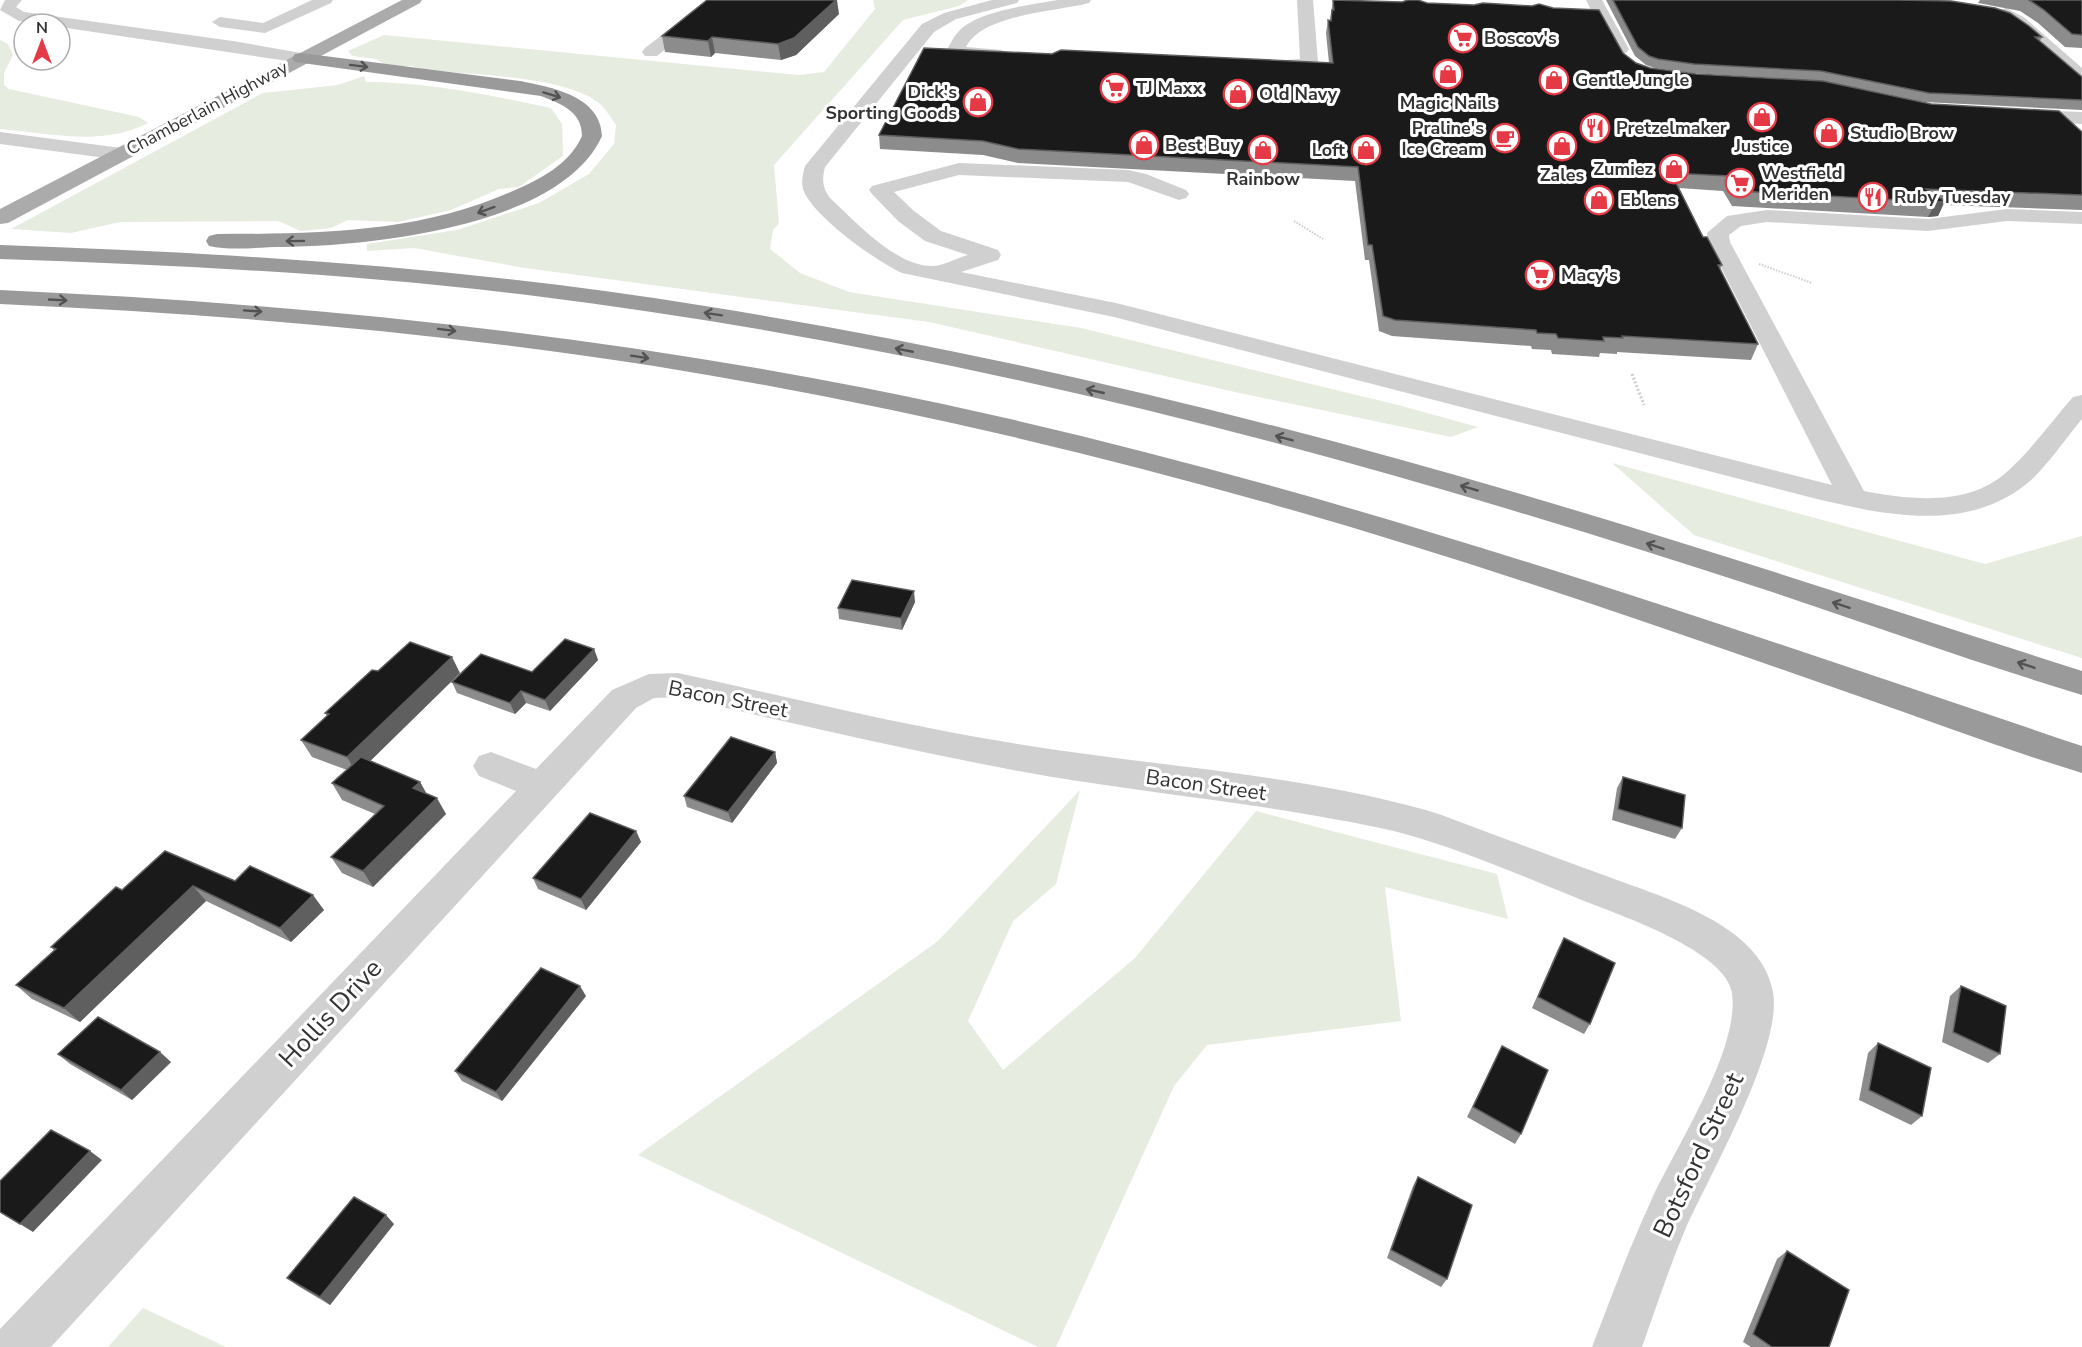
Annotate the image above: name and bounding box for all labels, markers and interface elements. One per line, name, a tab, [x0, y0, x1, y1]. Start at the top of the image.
north arrow	[12, 12, 72, 72]
text: N	[36, 17, 48, 39]
supermarket icon: Boscov's	[1447, 22, 1479, 54]
place label: Boscov's	[1484, 26, 1557, 50]
street label: Chamberlain Highway	[122, 55, 293, 161]
shop icon: Magic Nails	[1432, 58, 1464, 90]
one-way arrow	[349, 61, 369, 72]
shop icon: Gentle Jungle	[1538, 64, 1570, 96]
place label: Gentle Jungle	[1575, 68, 1690, 92]
supermarket icon: TJ Maxx	[1099, 72, 1131, 104]
place label: TJ Maxx	[1136, 76, 1203, 100]
shop icon: Old Navy	[1222, 78, 1254, 110]
place label: Dick's Sporting Goods	[826, 80, 957, 125]
place label: Old Navy	[1259, 82, 1338, 106]
shop icon: Dick's Sporting Goods	[962, 86, 994, 118]
one-way arrow	[542, 90, 561, 101]
place label: Magic Nails	[1400, 91, 1497, 115]
shop icon: Justice	[1746, 101, 1778, 133]
restaurant icon: Pretzelmaker	[1579, 112, 1611, 144]
place label: Praline's Ice Cream	[1401, 116, 1484, 161]
place label: Pretzelmaker	[1616, 116, 1727, 140]
shop icon: Studio Brow	[1813, 117, 1845, 149]
place label: Studio Brow	[1850, 121, 1955, 145]
cafe icon: Praline's Ice Cream	[1489, 122, 1521, 154]
shop icon: Best Buy	[1128, 129, 1160, 161]
shop icon: Zales	[1546, 130, 1578, 162]
place label: Best Buy	[1165, 133, 1240, 157]
shop icon: Rainbow	[1247, 134, 1279, 166]
shop icon: Loft	[1350, 134, 1382, 166]
place label: Justice	[1733, 134, 1790, 158]
place label: Loft	[1312, 138, 1345, 162]
shop icon: Zumiez	[1658, 153, 1690, 185]
place label: Zumiez	[1593, 157, 1653, 181]
place label: Westfield Meriden	[1761, 161, 1842, 206]
place label: Zales	[1540, 163, 1585, 187]
place label: Rainbow	[1226, 167, 1300, 191]
supermarket icon: Westfield Meriden	[1724, 167, 1756, 199]
restaurant icon: Ruby Tuesday	[1857, 181, 1889, 213]
shop icon: Eblens	[1583, 184, 1615, 216]
place label: Ruby Tuesday	[1894, 185, 2011, 209]
place label: Eblens	[1620, 188, 1676, 212]
one-way arrow	[477, 205, 496, 216]
one-way arrow	[285, 235, 305, 246]
supermarket icon: Macy's	[1524, 259, 1556, 291]
place label: Macy's	[1561, 263, 1618, 287]
one-way arrow	[48, 294, 68, 305]
one-way arrow	[243, 306, 263, 317]
one-way arrow	[703, 309, 723, 320]
one-way arrow	[437, 325, 457, 336]
one-way arrow	[895, 344, 915, 355]
one-way arrow	[630, 352, 650, 363]
one-way arrow	[1086, 385, 1105, 397]
one-way arrow	[1275, 431, 1294, 443]
one-way arrow	[1460, 482, 1479, 493]
one-way arrow	[1646, 539, 1665, 550]
one-way arrow	[1832, 599, 1851, 610]
one-way arrow	[2017, 659, 2036, 670]
street label: Bacon Street	[666, 674, 791, 724]
street label: Bacon Street	[1144, 763, 1269, 807]
street label: Hollis Drive	[271, 951, 390, 1075]
street label: Botsford Street	[1645, 1066, 1752, 1243]

